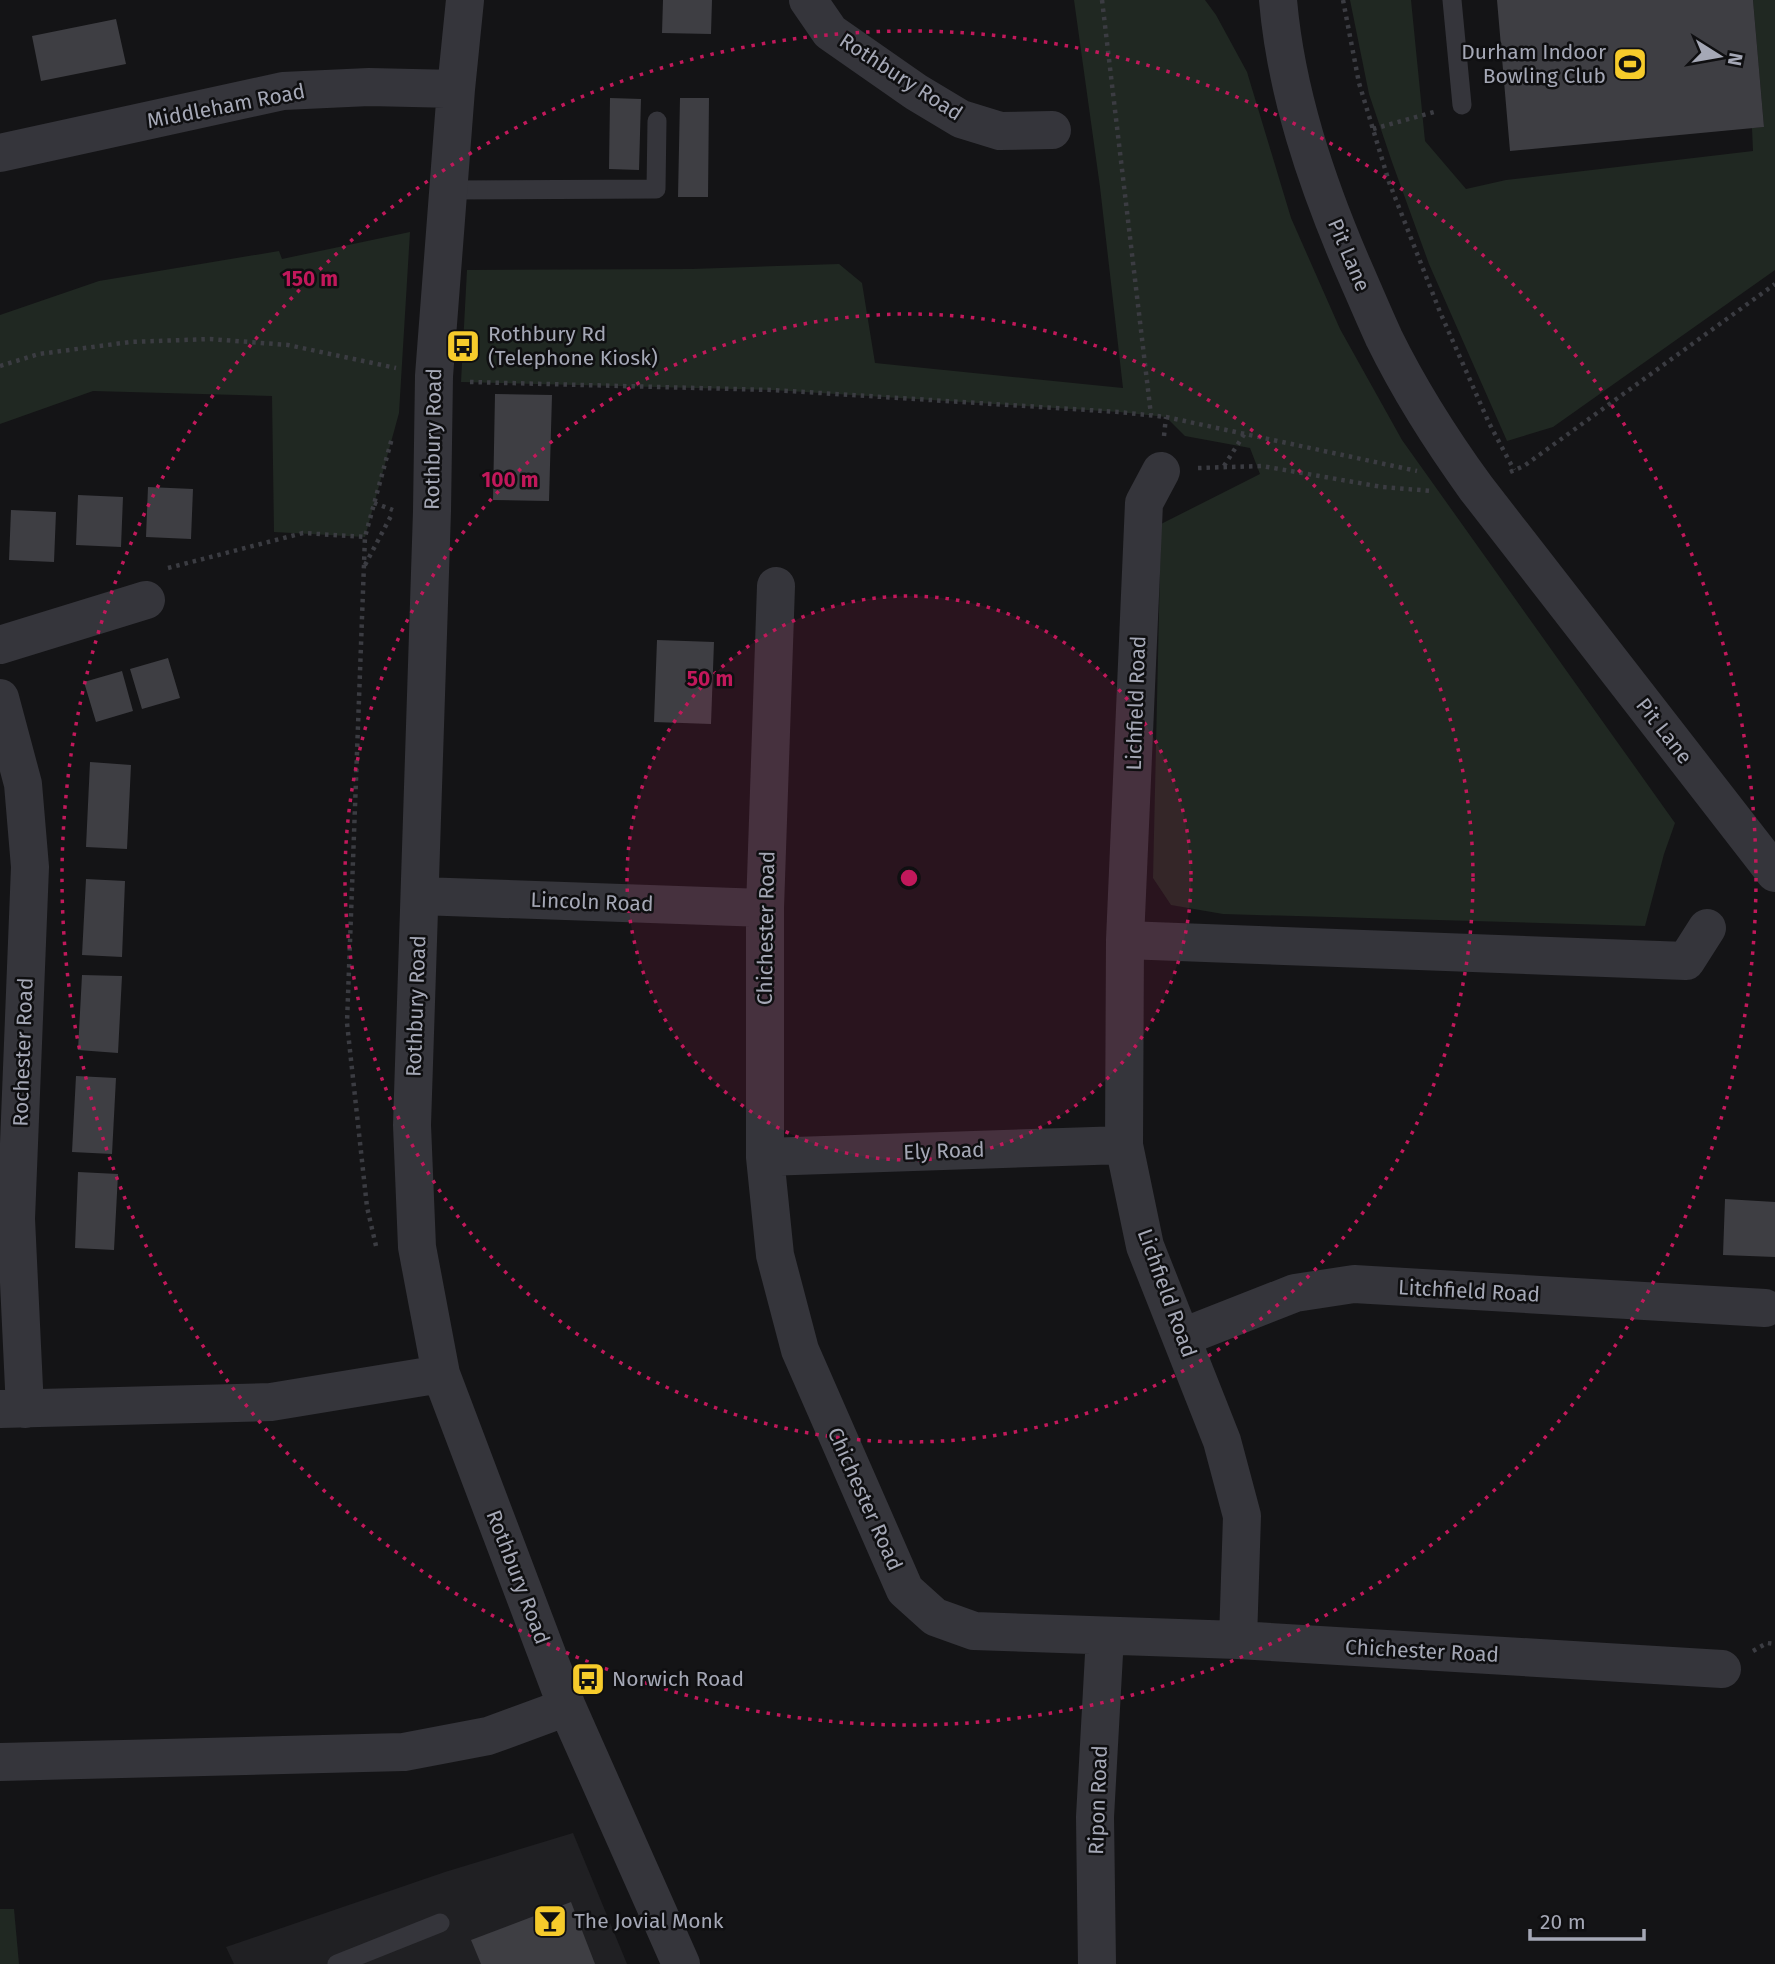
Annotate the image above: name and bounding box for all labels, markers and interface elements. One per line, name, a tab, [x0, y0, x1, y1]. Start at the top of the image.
north arrow	[1684, 21, 1754, 91]
street label: Rothbury Road	[835, 28, 967, 126]
place label: Durham Indoor Bowling Club	[1461, 39, 1606, 89]
sports icon: Durham Indoor Bowling Club	[1611, 45, 1649, 83]
text: N	[1723, 51, 1748, 68]
street label: Middleham Road	[145, 78, 307, 134]
street label: Pit Lane	[1322, 215, 1376, 295]
text: 150 m	[282, 266, 338, 292]
place label: Rothbury Rd (Telephone Kiosk)	[488, 321, 658, 371]
bus stop icon: Rothbury Rd (Telephone Kiosk)	[444, 327, 482, 365]
street label: Rothbury Road	[419, 368, 447, 510]
text: 100 m	[481, 467, 539, 493]
street label: Lichfield Road	[1121, 635, 1151, 771]
text: 50 m	[687, 666, 733, 692]
street label: Pit Lane	[1630, 693, 1698, 769]
street label: Chichester Road	[752, 851, 780, 1005]
centre of rings	[897, 866, 921, 890]
street label: Lincoln Road	[530, 887, 654, 917]
street label: Rothbury Road	[401, 935, 431, 1077]
street label: Rochester Road	[7, 977, 39, 1127]
street label: Ely Road	[903, 1137, 985, 1165]
street label: Lichfield Road	[1132, 1225, 1202, 1361]
street label: Litchfield Road	[1397, 1274, 1541, 1308]
street label: Chichester Road	[822, 1423, 908, 1575]
street label: Rothbury Road	[480, 1506, 556, 1648]
street label: Chichester Road	[1344, 1634, 1500, 1668]
bus stop icon: Norwich Road	[569, 1660, 607, 1698]
place label: Norwich Road	[612, 1666, 744, 1692]
street label: Ripon Road	[1083, 1745, 1113, 1855]
scale bar	[1530, 1898, 1644, 1942]
bar icon: The Jovial Monk	[531, 1902, 569, 1940]
place label: The Jovial Monk	[574, 1908, 724, 1934]
text: 20 m	[1540, 1909, 1586, 1935]

